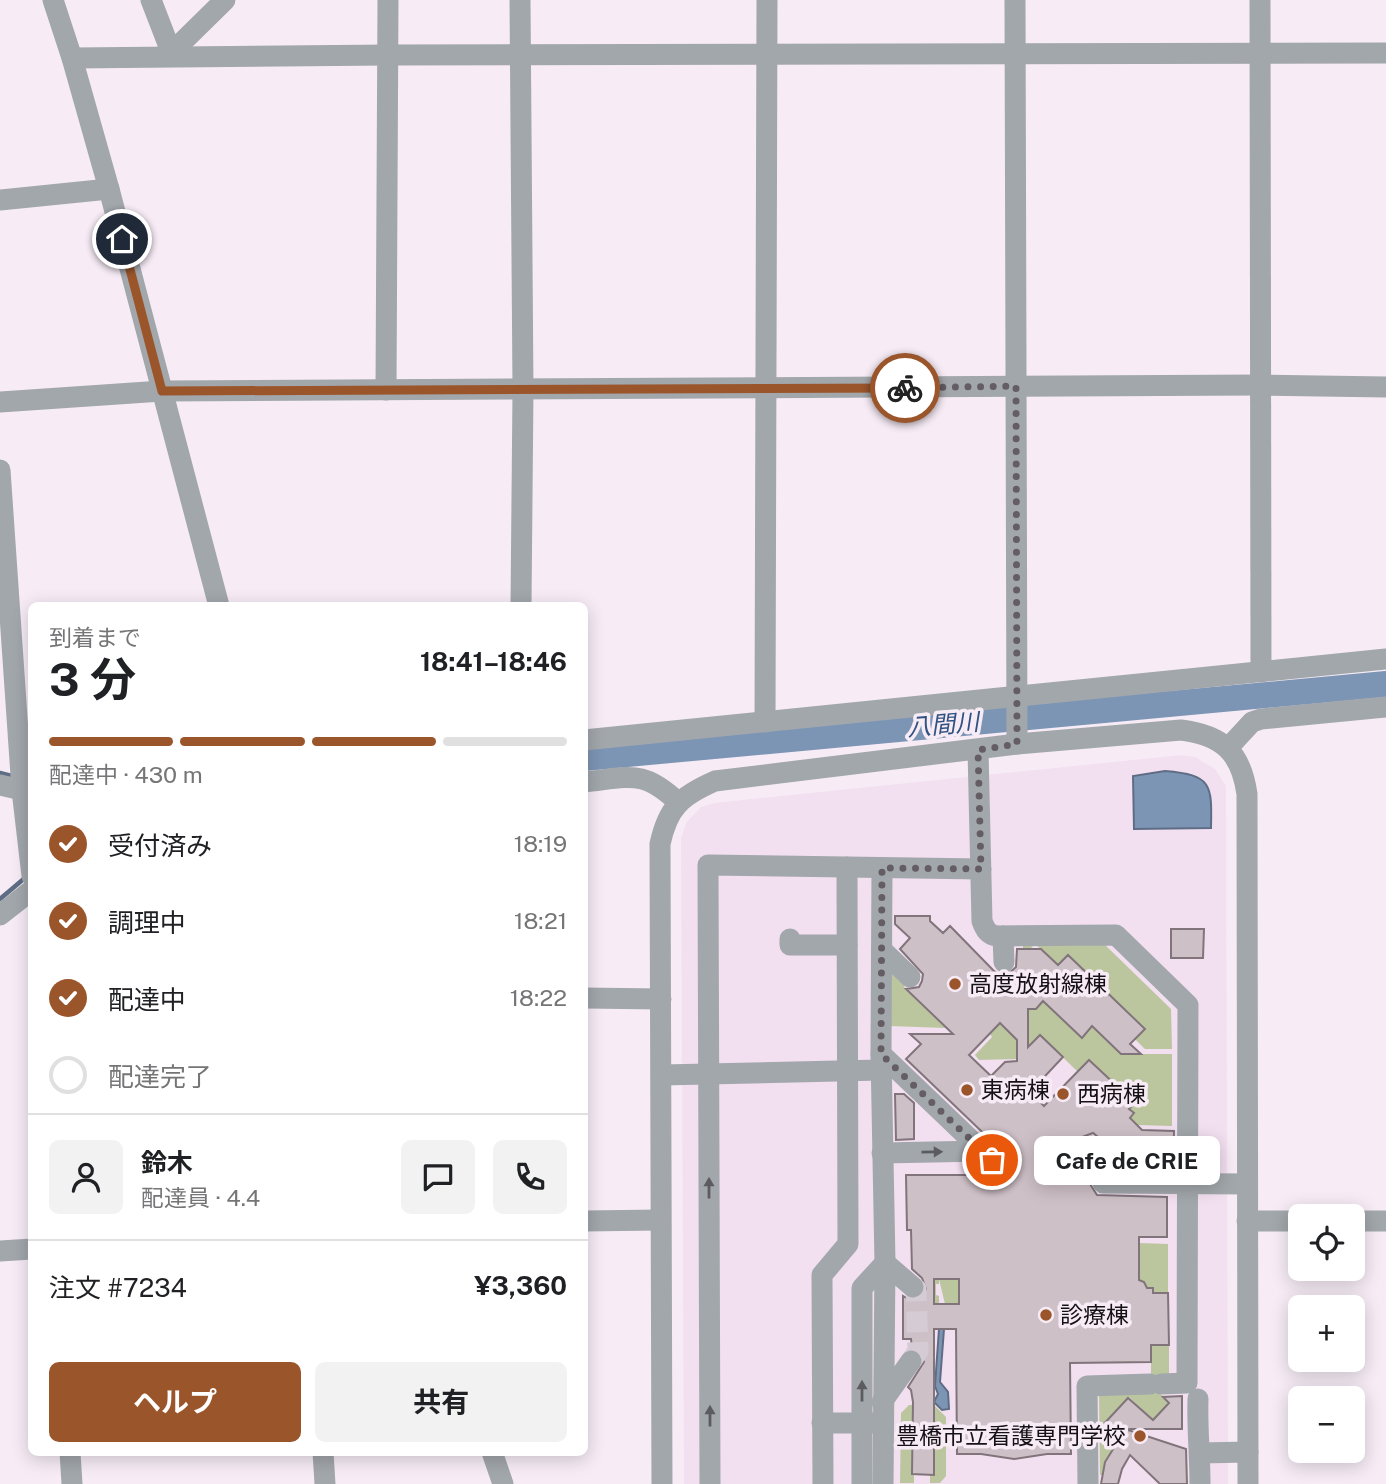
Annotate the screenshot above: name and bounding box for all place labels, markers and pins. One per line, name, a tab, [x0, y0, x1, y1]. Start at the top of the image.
pin	[92, 209, 152, 269]
place label: 高度放射線棟	[969, 970, 1107, 997]
marker: 高度放射線棟	[947, 976, 963, 992]
place label: 東病棟	[981, 1076, 1050, 1103]
place label: 西病棟	[1077, 1080, 1146, 1107]
marker: 東病棟	[959, 1082, 975, 1098]
marker: 西病棟	[1055, 1086, 1071, 1102]
pin	[962, 1130, 1022, 1190]
callout: Cafe de CRIE	[1034, 1136, 1220, 1184]
place label: 診療棟	[1060, 1301, 1129, 1328]
marker: 診療棟	[1038, 1307, 1054, 1323]
place label: 豊橋市立看護専門学校	[896, 1422, 1126, 1449]
marker: 豊橋市立看護専門学校	[1132, 1428, 1148, 1444]

